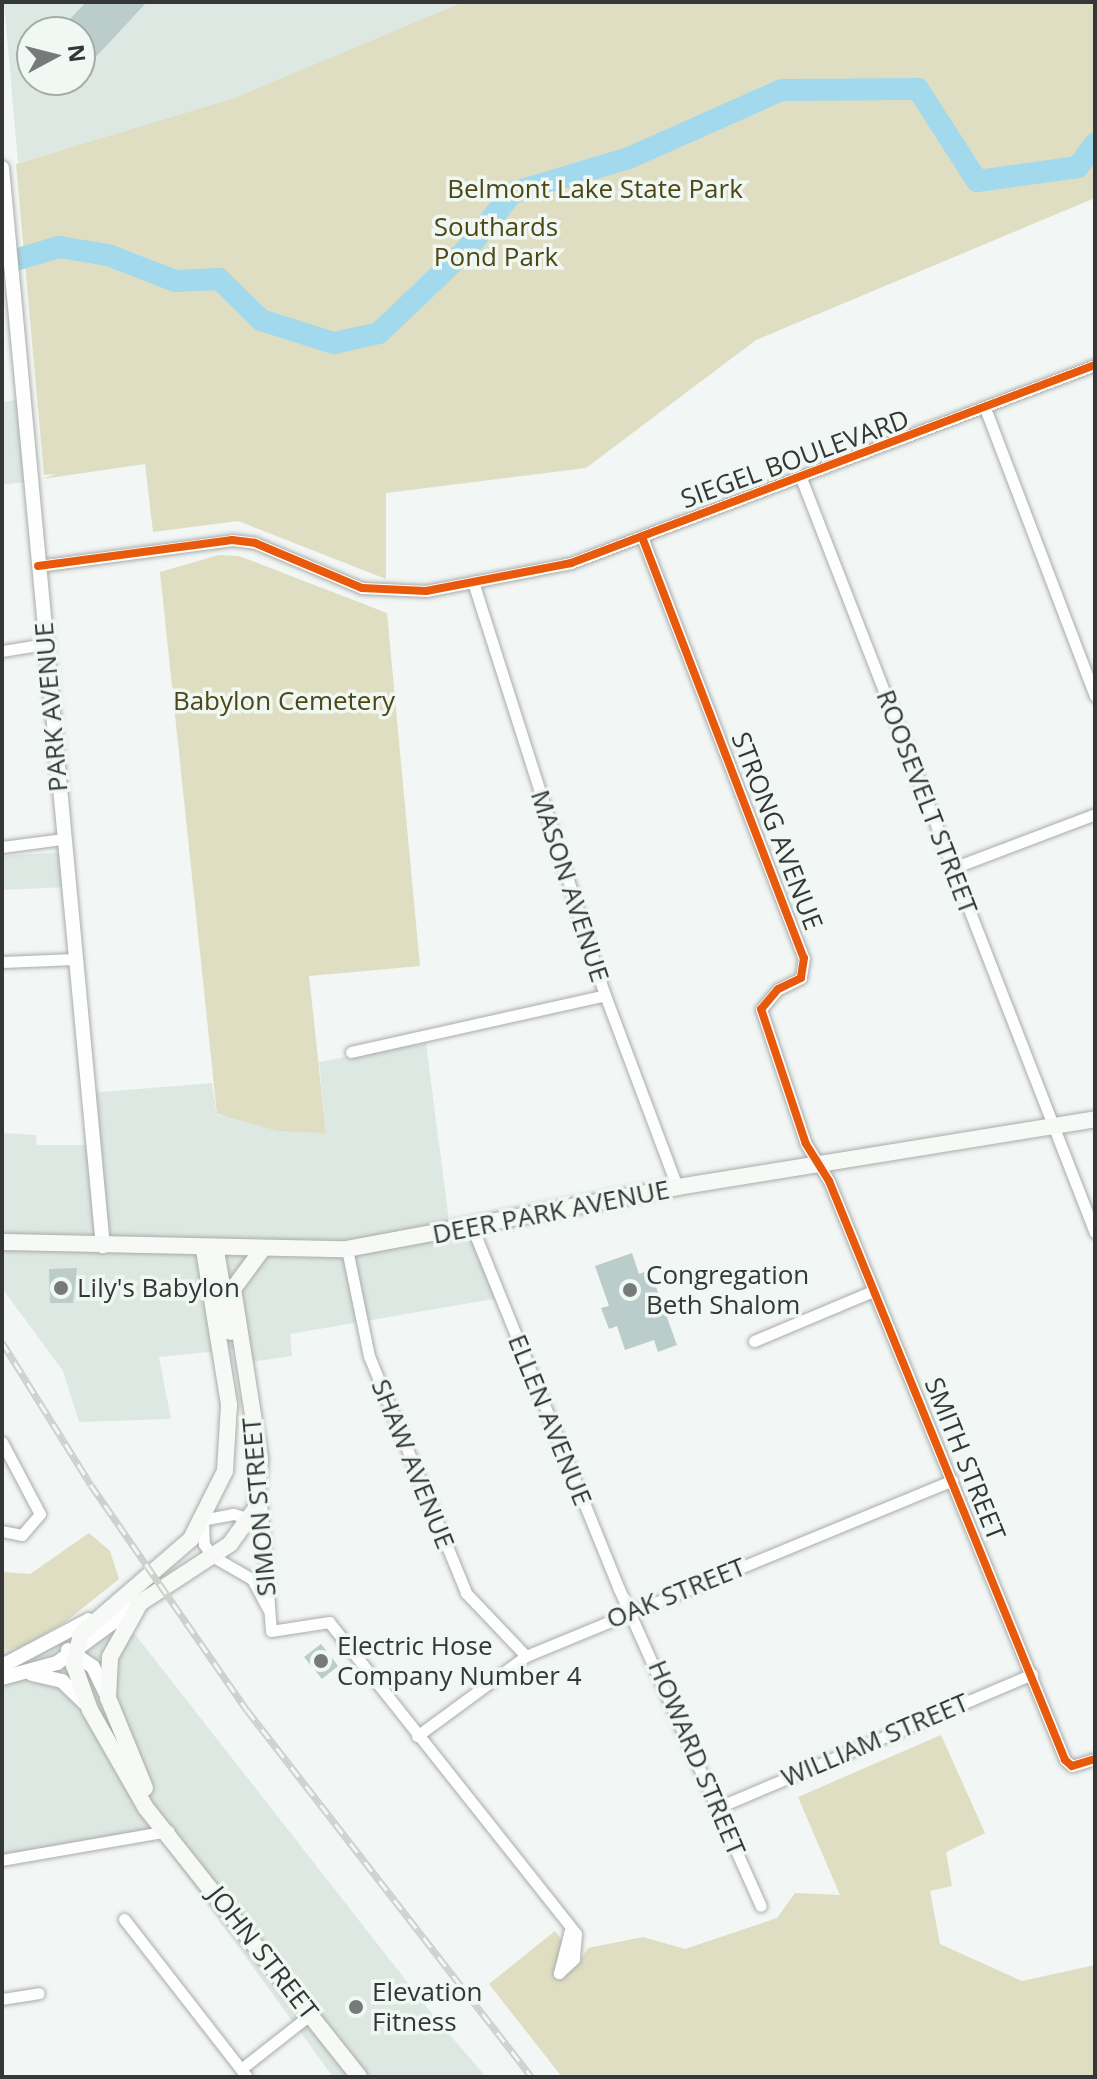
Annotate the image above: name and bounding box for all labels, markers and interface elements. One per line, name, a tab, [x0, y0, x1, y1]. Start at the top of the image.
north arrow	[16, 16, 96, 96]
text: N	[62, 43, 94, 64]
park label: Belmont Lake State Park	[447, 173, 743, 205]
park label: Southards Pond Park	[434, 211, 558, 272]
street label: SIEGEL BOULEVARD	[677, 403, 913, 515]
street label: PARK AVENUE	[28, 621, 74, 793]
park label: Babylon Cemetery	[173, 685, 395, 717]
street label: ROOSEVELT STREET	[870, 685, 984, 919]
street label: STRONG AVENUE	[725, 728, 829, 934]
street label: MASON AVENUE	[524, 786, 616, 986]
street label: DEER PARK AVENUE	[430, 1174, 672, 1250]
place label: Congregation Beth Shalom	[646, 1259, 809, 1320]
place label: Lily's Babylon	[77, 1272, 240, 1304]
marker: Lily's Babylon	[52, 1279, 70, 1297]
marker: Congregation Beth Shalom	[621, 1281, 639, 1299]
street label: ELLEN AVENUE	[501, 1330, 599, 1510]
street label: SMITH STREET	[918, 1373, 1012, 1545]
street label: SHAW AVENUE	[365, 1375, 461, 1553]
street label: SIMON STREET	[236, 1416, 282, 1598]
street label: OAK STREET	[602, 1551, 750, 1635]
place label: Electric Hose Company Number 4	[337, 1630, 582, 1692]
marker: Electric Hose Company Number 4	[312, 1652, 330, 1670]
street label: HOWARD STREET	[642, 1656, 752, 1860]
street label: WILLIAM STREET	[777, 1687, 973, 1793]
street label: JOHN STREET	[201, 1880, 325, 2026]
place label: Elevation Fitness	[372, 1976, 482, 2038]
marker: Elevation Fitness	[347, 1998, 365, 2016]

